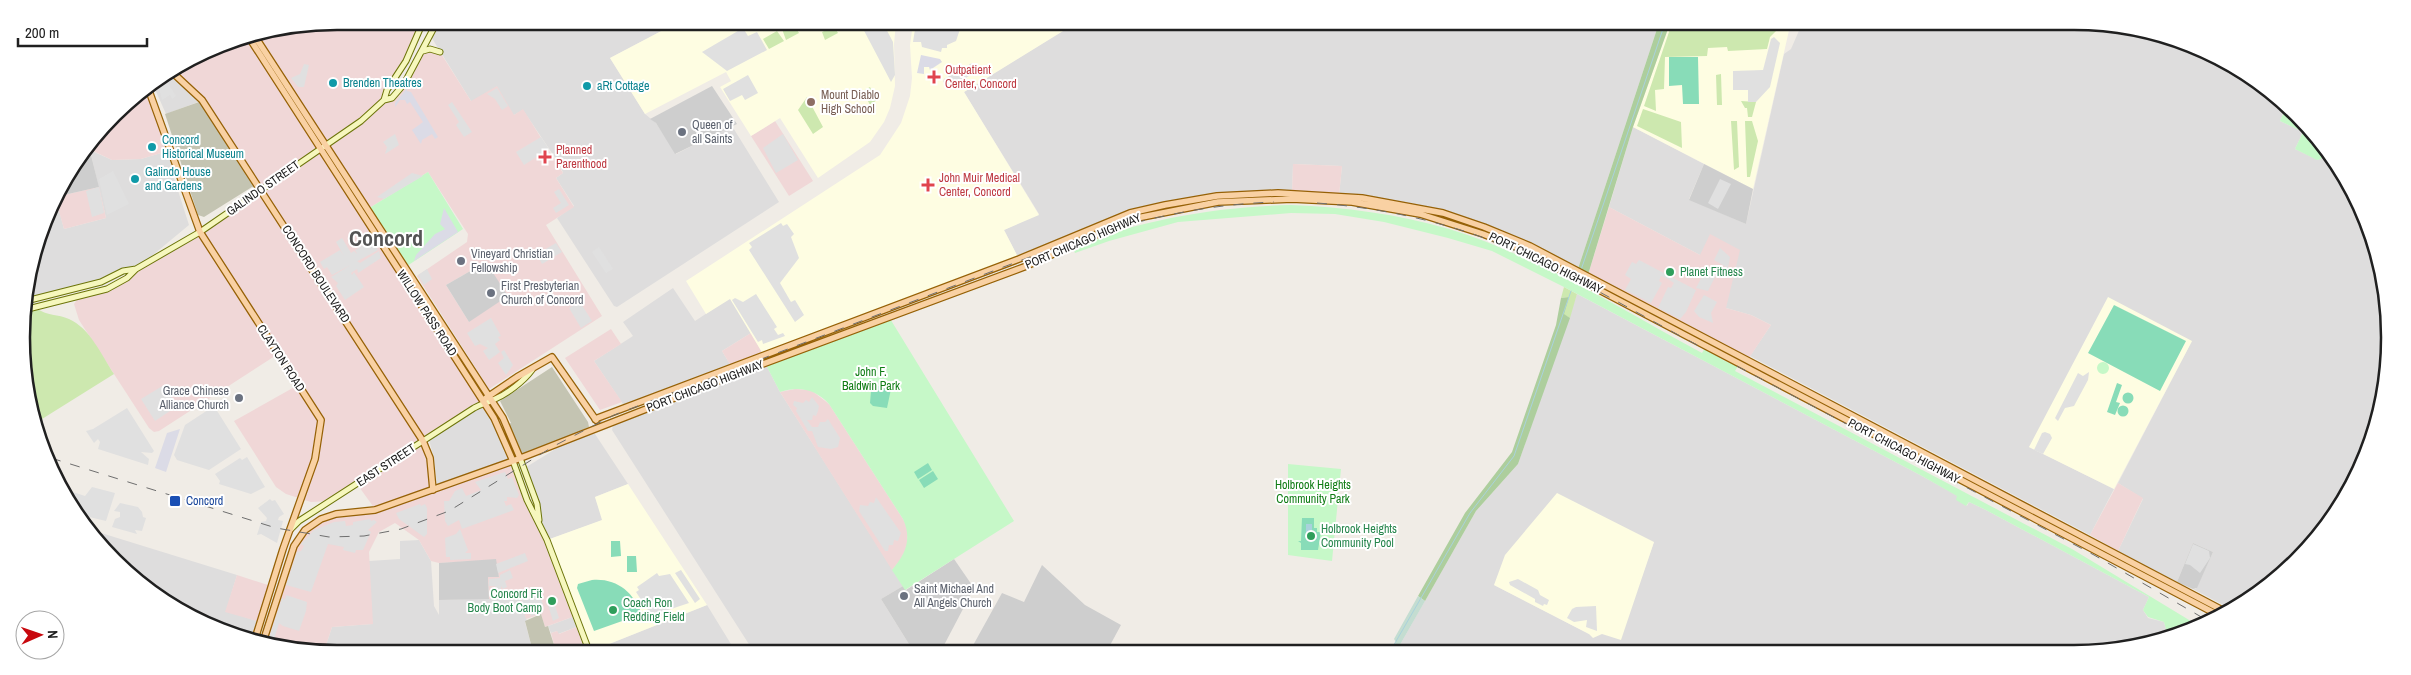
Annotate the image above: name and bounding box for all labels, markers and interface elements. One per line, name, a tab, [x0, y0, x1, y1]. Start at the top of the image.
scale bar	[18, 15, 146, 47]
text: 200 m	[25, 22, 59, 43]
place label: Outpatient Center, Concord	[945, 62, 1017, 92]
marker: Outpatient Center, Concord	[927, 70, 941, 84]
place label: Brenden Theatres	[343, 75, 422, 91]
marker: Brenden Theatres	[327, 77, 339, 89]
place label: aRt Cottage	[597, 78, 650, 94]
marker: aRt Cottage	[581, 80, 593, 92]
place label: Mount Diablo High School	[821, 87, 880, 117]
marker: Mount Diablo High School	[805, 96, 817, 108]
place label: Queen of all Saints	[692, 117, 733, 147]
marker: Queen of all Saints	[676, 126, 688, 138]
place label: Concord Historical Museum	[162, 132, 244, 162]
marker: Concord Historical Museum	[146, 141, 158, 153]
place label: Planned Parenthood	[556, 142, 607, 172]
marker: Planned Parenthood	[538, 150, 552, 164]
street label: GALINDO STREET	[223, 157, 303, 219]
place label: Galindo House and Gardens	[145, 164, 211, 194]
place label: John Muir Medical Center, Concord	[939, 170, 1020, 200]
marker: Galindo House and Gardens	[129, 173, 141, 185]
marker: John Muir Medical Center, Concord	[921, 178, 935, 192]
street label: PORT CHICAGO HIGHWAY	[1023, 209, 1144, 273]
street label: CONCORD BOULEVARD	[278, 222, 354, 326]
district label: Concord	[349, 223, 423, 253]
street label: PORT CHICAGO HIGHWAY	[1487, 229, 1606, 298]
place label: Vineyard Christian Fellowship	[471, 246, 553, 276]
marker: Vineyard Christian Fellowship	[455, 255, 467, 267]
place label: Planet Fitness	[1680, 264, 1743, 280]
marker: Planet Fitness	[1664, 266, 1676, 278]
street label: WILLOW PASS ROAD	[393, 267, 461, 359]
place label: First Presbyterian Church of Concord	[501, 278, 584, 308]
marker: First Presbyterian Church of Concord	[485, 287, 497, 299]
street label: CLAYTON ROAD	[253, 321, 309, 395]
street label: PORT CHICAGO HIGHWAY	[644, 356, 766, 416]
park label: John F. Baldwin Park	[842, 364, 900, 394]
place label: Grace Chinese Alliance Church	[159, 383, 229, 413]
marker: Grace Chinese Alliance Church	[233, 392, 245, 404]
street label: PORT CHICAGO HIGHWAY	[1845, 415, 1963, 487]
street label: EAST STREET	[354, 440, 418, 490]
park label: Holbrook Heights Community Park	[1275, 477, 1351, 507]
place label: Concord	[186, 493, 223, 509]
marker: Concord	[168, 494, 182, 508]
place label: Holbrook Heights Community Pool	[1321, 521, 1397, 551]
marker: Holbrook Heights Community Pool	[1305, 530, 1317, 542]
place label: Saint Michael And All Angels Church	[913, 581, 994, 611]
place label: Concord Fit Body Boot Camp	[468, 586, 542, 616]
marker: Saint Michael And All Angels Church	[898, 590, 910, 602]
marker: Concord Fit Body Boot Camp	[546, 595, 558, 607]
place label: Coach Ron Redding Field	[623, 595, 685, 625]
marker: Coach Ron Redding Field	[607, 604, 619, 616]
north arrow	[15, 610, 65, 660]
text: N	[44, 630, 62, 639]

